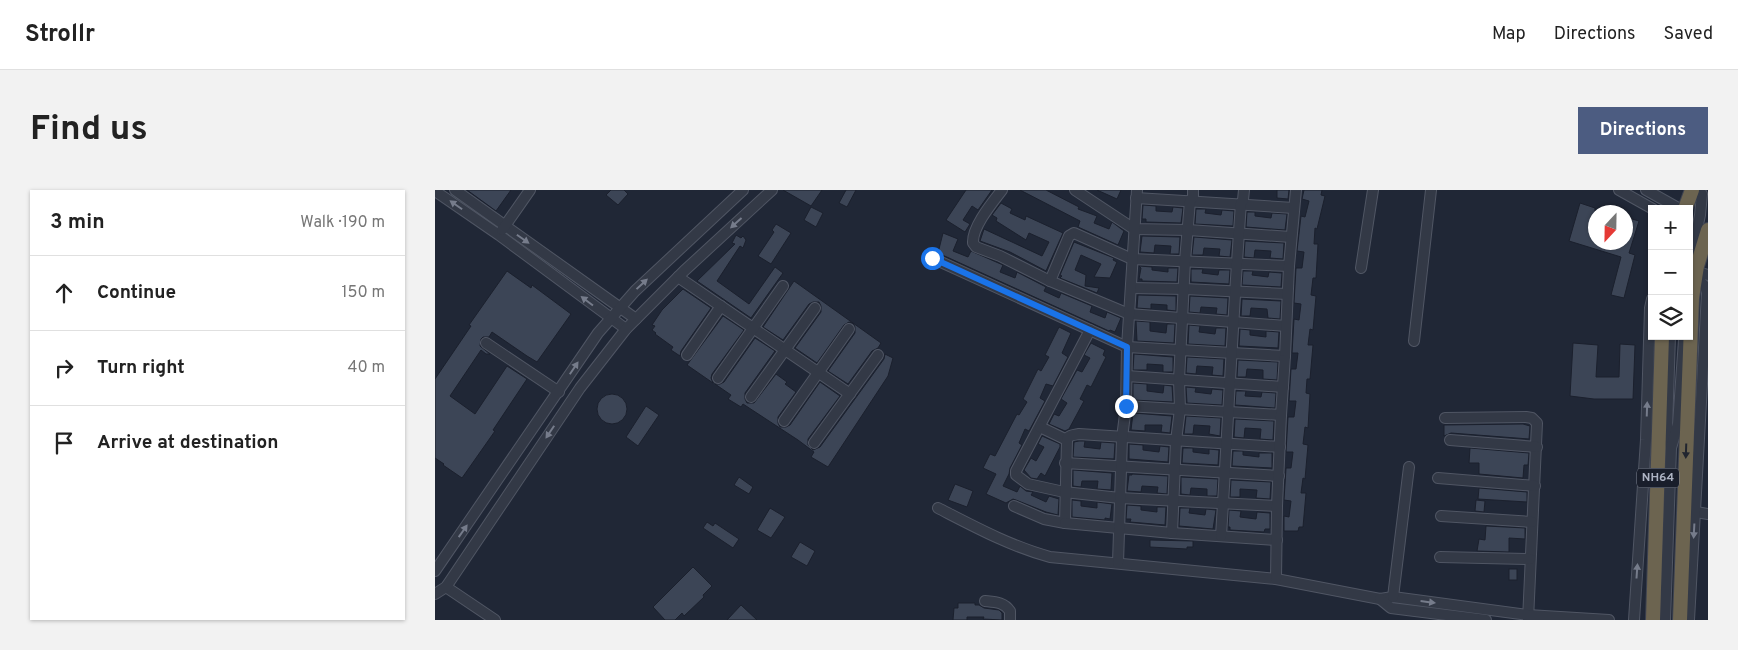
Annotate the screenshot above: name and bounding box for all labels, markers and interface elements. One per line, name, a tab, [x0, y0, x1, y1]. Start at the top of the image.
text: Strollr	[25, 20, 95, 50]
text: Map	[1492, 23, 1526, 46]
text: Directions	[1554, 23, 1636, 46]
text: Saved	[1664, 23, 1713, 46]
button: Directions	[1578, 107, 1708, 154]
text: Find us	[30, 108, 148, 152]
one-way arrow	[449, 200, 462, 210]
north arrow	[1588, 205, 1633, 250]
map controls	[1648, 205, 1693, 340]
button: +	[1648, 205, 1693, 250]
text: 3 min	[50, 209, 105, 236]
text: Walk · 190 m	[300, 213, 385, 233]
one-way arrow	[731, 217, 743, 229]
one-way arrow	[516, 233, 529, 244]
route start	[921, 247, 944, 270]
button: −	[1648, 250, 1693, 295]
one-way arrow	[636, 278, 648, 290]
icon: ahead	[50, 279, 78, 307]
text: Continue	[97, 281, 176, 305]
text: 150 m	[342, 283, 385, 303]
button: layers	[1648, 295, 1693, 340]
one-way arrow	[580, 296, 594, 306]
icon: right	[50, 354, 78, 382]
text: Turn right	[97, 356, 185, 380]
text: 40 m	[347, 358, 385, 378]
one-way arrow	[569, 361, 579, 375]
route end	[1115, 395, 1138, 418]
one-way arrow	[1643, 401, 1651, 417]
one-way arrow	[545, 426, 555, 439]
icon: arrive	[50, 429, 78, 457]
text: Arrive at destination	[97, 431, 278, 455]
one-way arrow	[1682, 444, 1690, 460]
road number: NH64	[1637, 468, 1679, 488]
one-way arrow	[1690, 523, 1698, 539]
one-way arrow	[458, 524, 468, 538]
one-way arrow	[1633, 563, 1641, 579]
one-way arrow	[1420, 598, 1436, 606]

